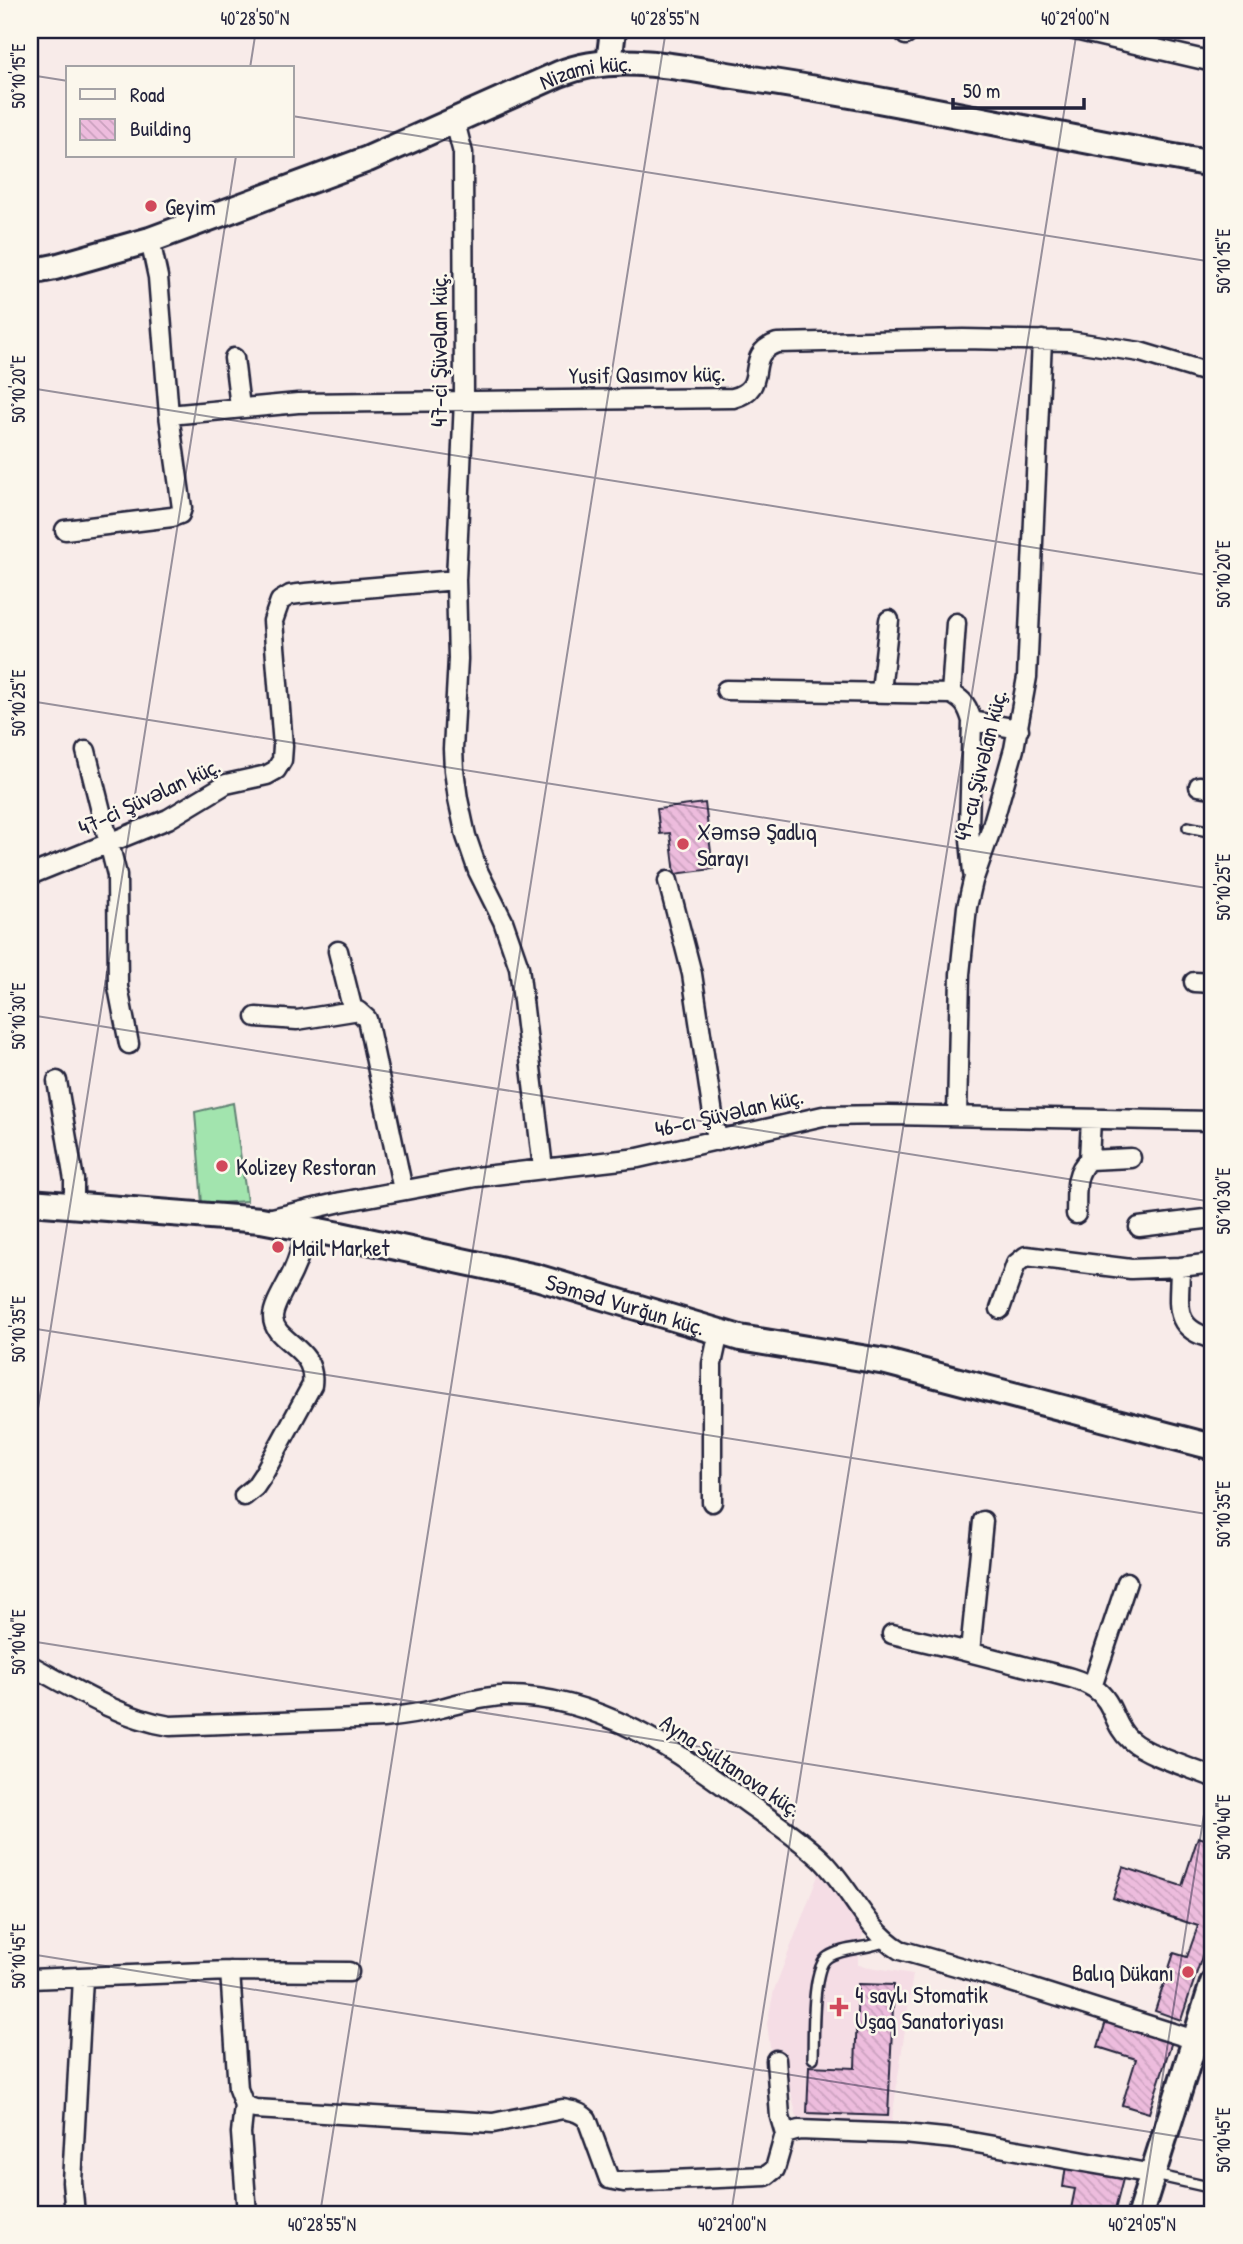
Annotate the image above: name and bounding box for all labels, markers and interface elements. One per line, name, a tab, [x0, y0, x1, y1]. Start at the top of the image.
text: 40°28'50"N	[221, 6, 289, 31]
text: 40°28'55"N	[631, 6, 699, 31]
text: 40°29'00"N	[1041, 6, 1109, 31]
text: 50°10'15"E	[6, 43, 31, 108]
street label: Nizami küç.	[534, 47, 633, 96]
legend	[66, 66, 294, 158]
scale bar	[953, 66, 1084, 110]
text: 50 m	[963, 76, 1000, 105]
text: Road	[130, 80, 164, 109]
text: Building	[130, 114, 191, 143]
place label: Geyim	[165, 191, 216, 222]
marker: Geyim	[143, 198, 159, 214]
text: 50°10'15"E	[1211, 228, 1236, 293]
street label: 47-ci Şüvəlan küç.	[423, 273, 454, 427]
text: 50°10'20"E	[6, 355, 31, 423]
street label: Yusif Qasımov küç.	[568, 357, 726, 391]
text: 50°10'20"E	[1211, 540, 1236, 608]
text: 50°10'25"E	[6, 670, 31, 736]
street label: 49-cu Şüvəlan küç.	[946, 686, 1014, 844]
street label: 47-ci Şüvəlan küç.	[73, 749, 225, 843]
place label: Xəmsə Şadlıq Sarayı	[697, 816, 817, 873]
marker: Xəmsə Şadlıq Sarayı	[675, 836, 691, 852]
text: 50°10'25"E	[1211, 854, 1236, 920]
text: 50°10'30"E	[6, 982, 31, 1049]
street label: 46-cı Şüvəlan küç.	[652, 1080, 806, 1144]
place label: Kolizey Restoran	[236, 1151, 376, 1182]
marker: Kolizey Restoran	[214, 1158, 230, 1174]
text: 50°10'30"E	[1211, 1167, 1236, 1234]
place label: Mail Market	[292, 1232, 391, 1263]
marker: Mail Market	[270, 1239, 286, 1255]
street label: Səməd Vurğun küç.	[542, 1265, 709, 1342]
text: 50°10'35"E	[6, 1296, 31, 1362]
text: 50°10'35"E	[1211, 1481, 1236, 1547]
text: 50°10'40"E	[6, 1609, 31, 1675]
street label: Ayna Sultanova küç.	[654, 1706, 808, 1824]
text: 50°10'40"E	[1211, 1794, 1236, 1860]
text: 50°10'45"E	[6, 1923, 31, 1989]
place label: Balıq Dükanı	[1072, 1957, 1174, 1988]
marker: Balıq Dükanı	[1180, 1964, 1196, 1980]
place label: 4 saylı Stomatik Uşaq Sanatoriyası	[855, 1979, 1004, 2036]
marker: 4 saylı Stomatik Uşaq Sanatoriyası	[829, 1997, 849, 2017]
text: 50°10'45"E	[1211, 2107, 1236, 2173]
text: 40°28'55"N	[288, 2212, 356, 2237]
text: 40°29'00"N	[698, 2212, 766, 2237]
text: 40°29'05"N	[1108, 2212, 1176, 2237]

